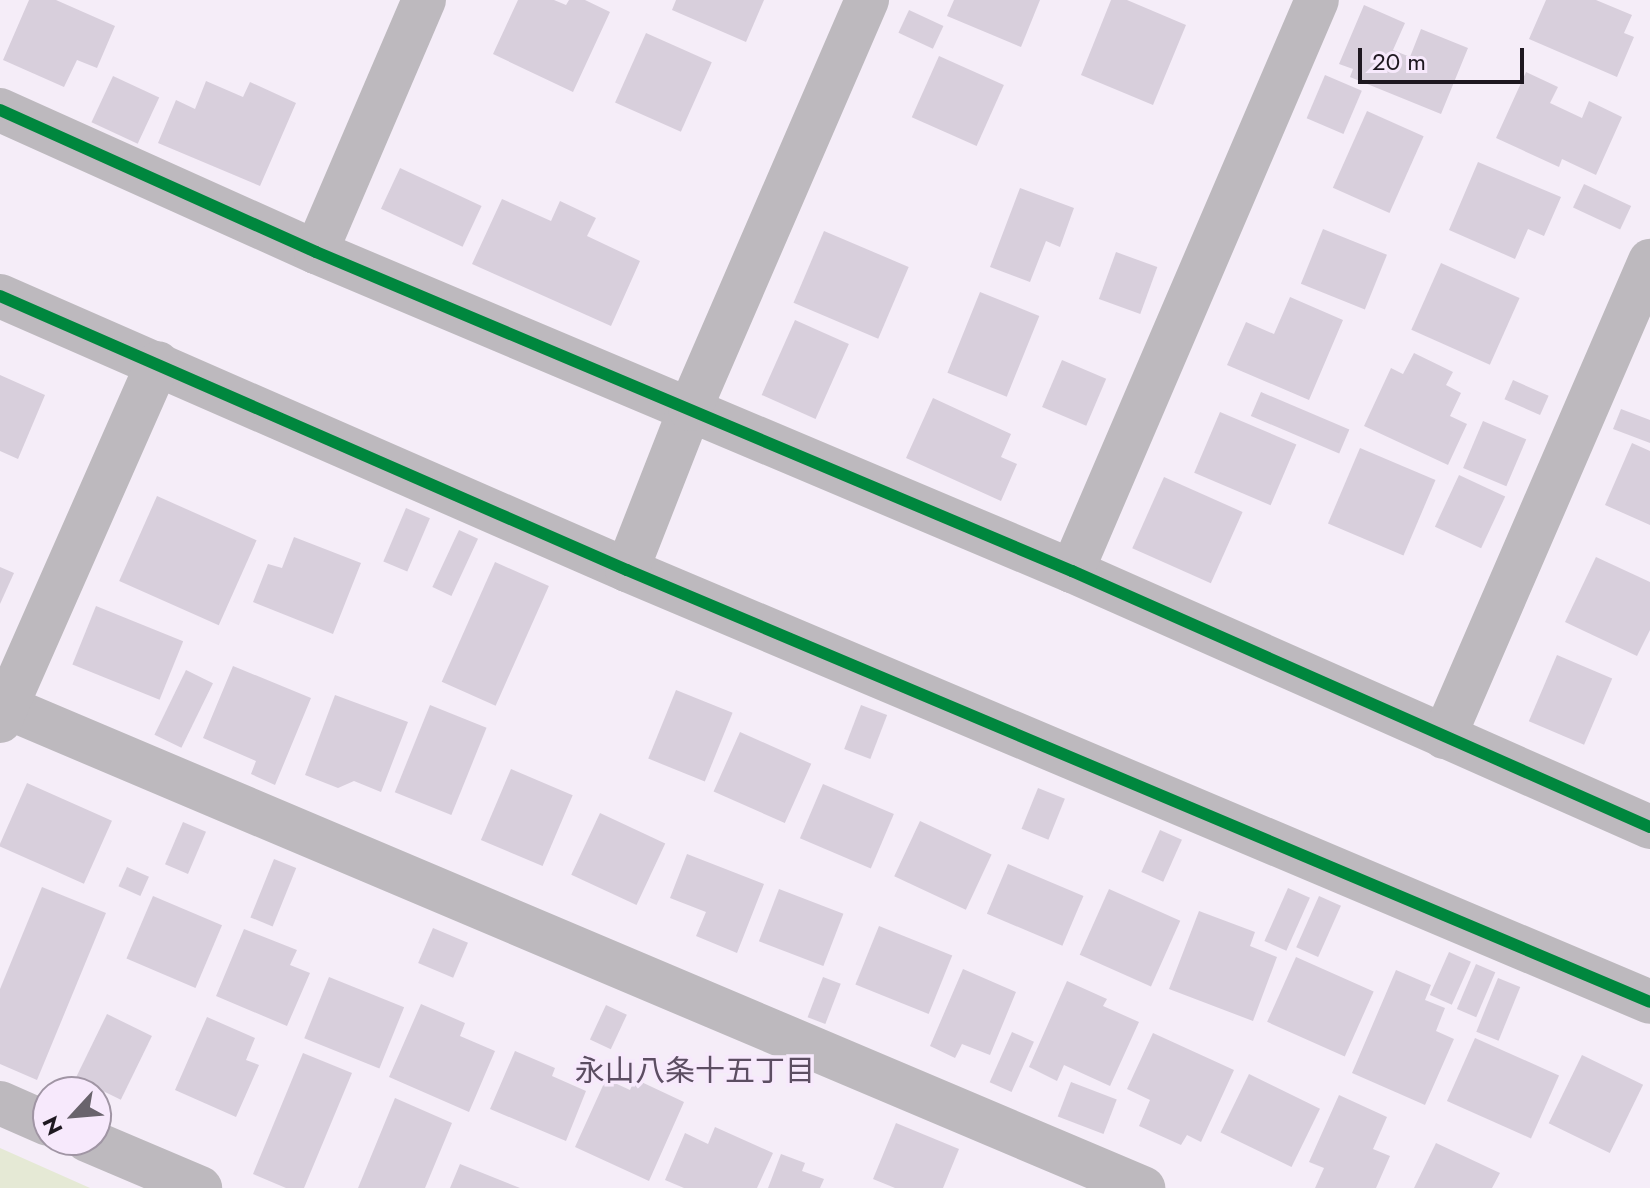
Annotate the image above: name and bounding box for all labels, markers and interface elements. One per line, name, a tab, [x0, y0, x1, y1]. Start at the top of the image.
scale bar	[1362, 32, 1528, 82]
text: 20 m	[1372, 44, 1426, 79]
district label: 永山八条十五丁目	[575, 1053, 815, 1089]
north arrow	[32, 1076, 112, 1156]
text: N	[34, 1111, 70, 1141]

